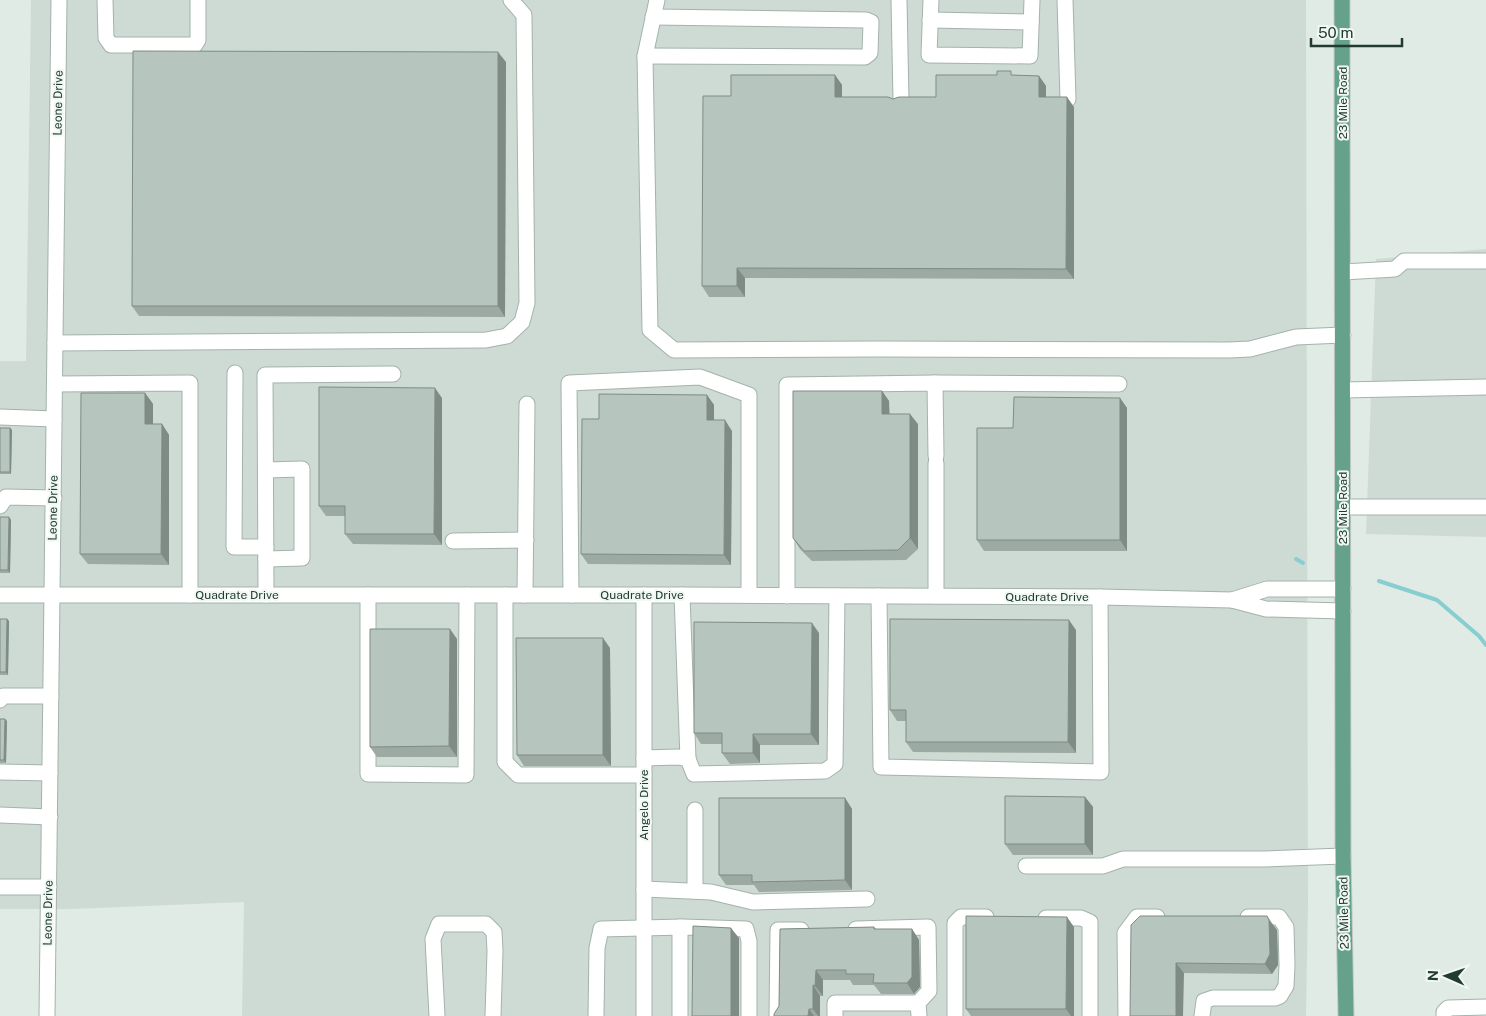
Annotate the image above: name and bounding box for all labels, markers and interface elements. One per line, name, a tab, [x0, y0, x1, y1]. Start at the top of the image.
scale bar	[1311, 15, 1402, 47]
text: 50 m	[1318, 24, 1353, 41]
street label: 23 Mile Road	[1336, 67, 1350, 139]
street label: Leone Drive	[50, 70, 66, 136]
street label: 23 Mile Road	[1336, 472, 1350, 544]
street label: Leone Drive	[45, 475, 61, 541]
street label: Quadrate Drive	[195, 588, 279, 602]
street label: Quadrate Drive	[600, 588, 684, 602]
street label: Quadrate Drive	[1005, 590, 1089, 604]
street label: Angelo Drive	[637, 769, 651, 841]
street label: 23 Mile Road	[1336, 877, 1352, 949]
street label: Leone Drive	[40, 880, 56, 946]
north arrow	[1421, 951, 1471, 1001]
text: N	[1425, 970, 1441, 981]

